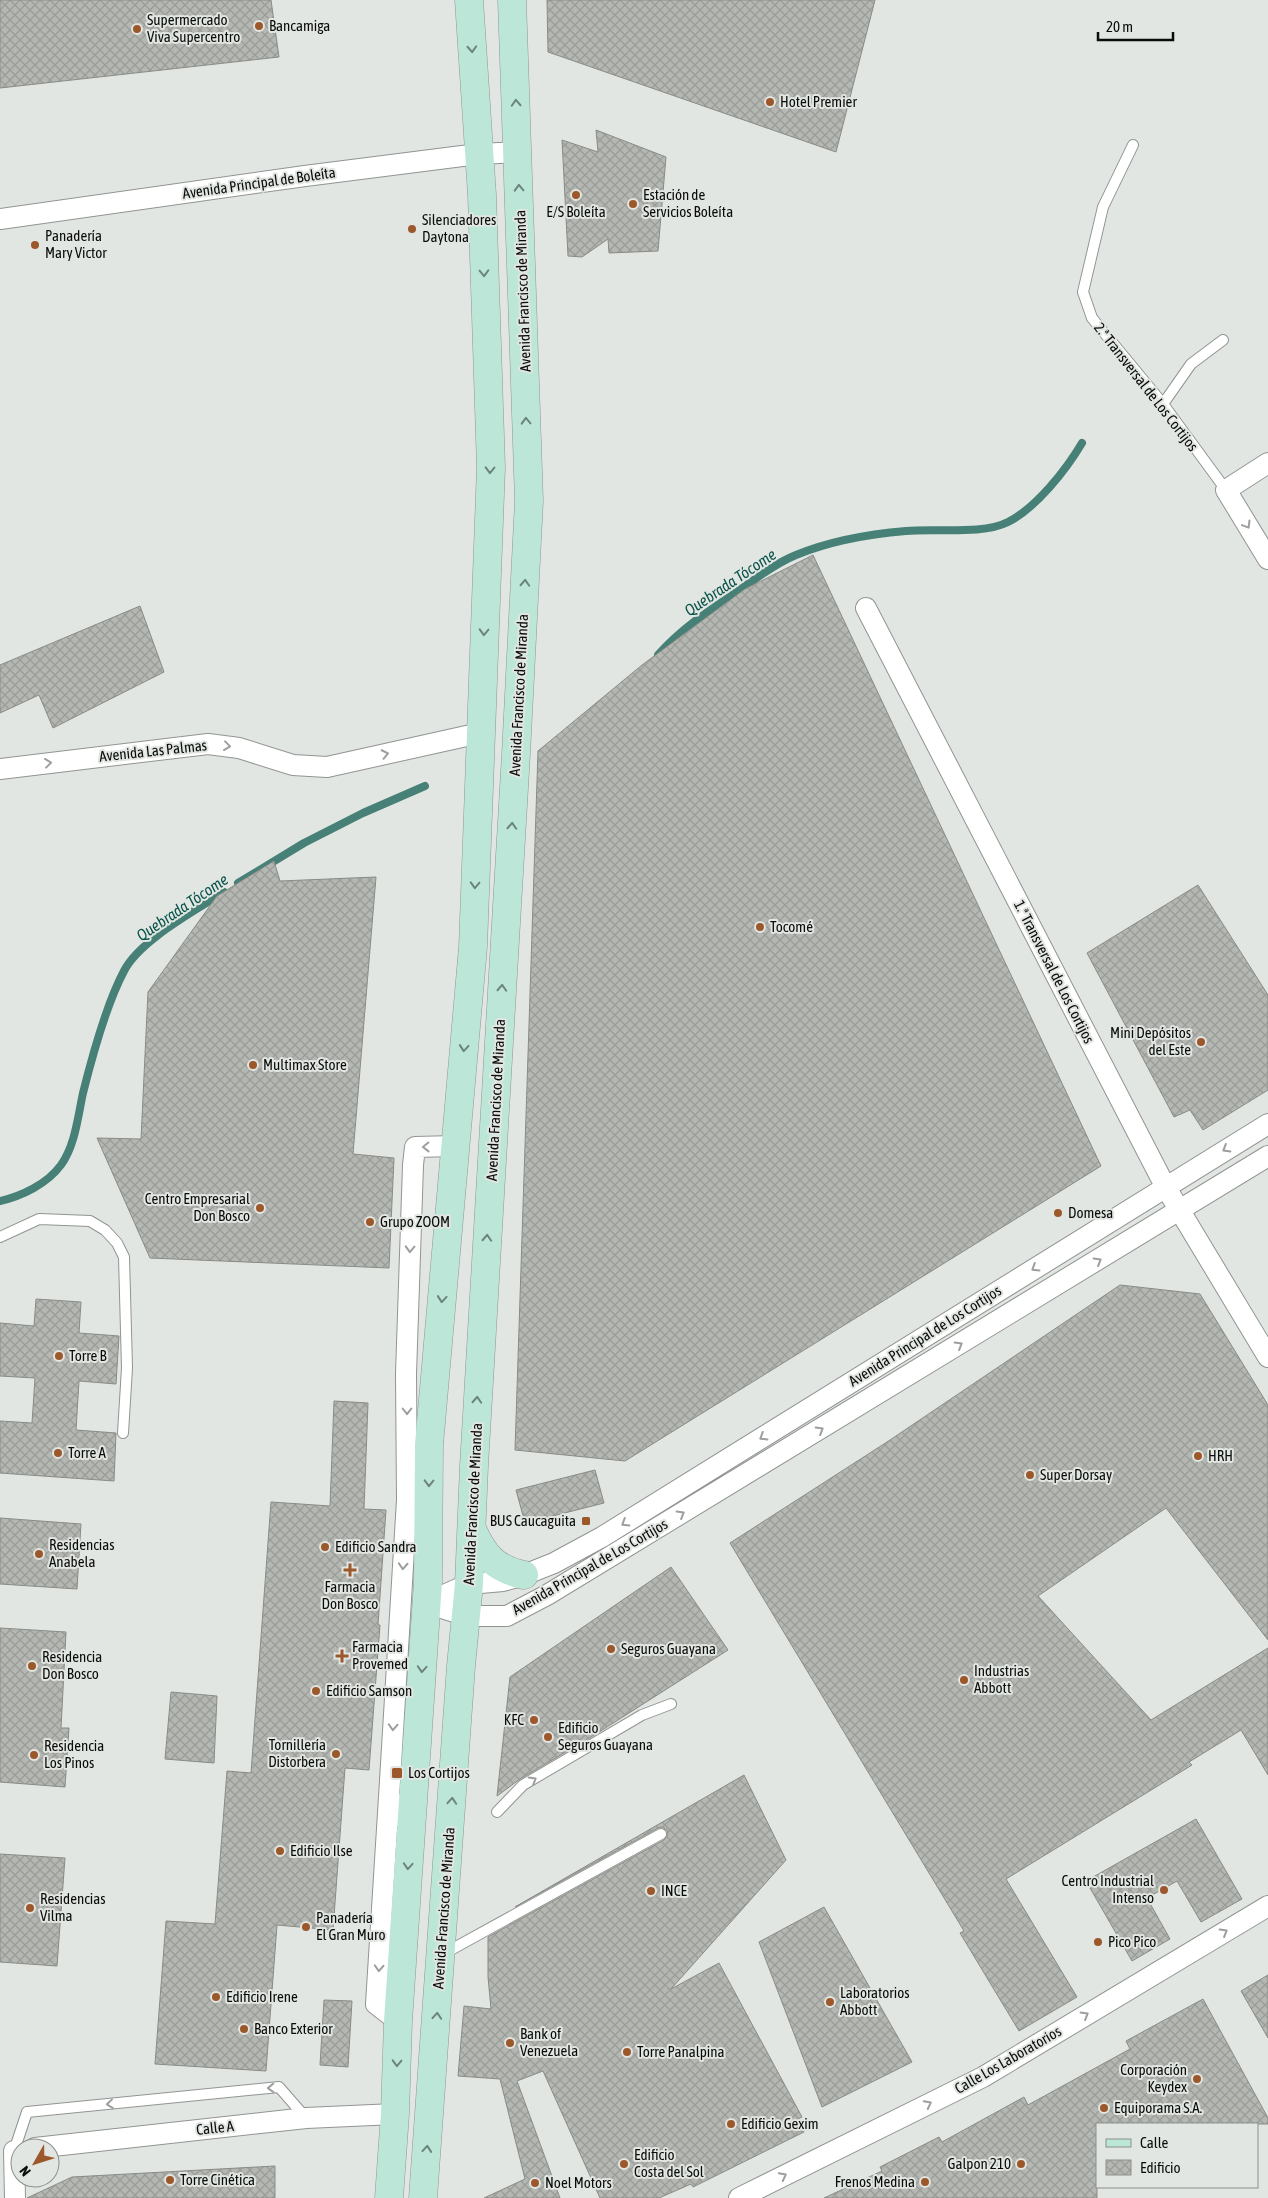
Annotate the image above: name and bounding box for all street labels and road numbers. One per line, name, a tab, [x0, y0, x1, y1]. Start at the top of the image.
street label: Avenida Principal de Boleíta	[181, 163, 336, 202]
street label: Avenida Francisco de Miranda	[511, 210, 534, 372]
street label: 2.ª Transversal de Los Cortijos	[1091, 319, 1202, 454]
street label: Avenida Francisco de Miranda	[506, 614, 531, 776]
street label: Avenida Las Palmas	[98, 736, 208, 765]
street label: 1.ª Transversal de Los Cortijos	[1011, 897, 1098, 1046]
street label: Avenida Francisco de Miranda	[483, 1019, 508, 1181]
street label: Avenida Principal de Los Cortijos	[845, 1282, 1004, 1390]
street label: Avenida Francisco de Miranda	[460, 1423, 485, 1585]
street label: Avenida Principal de Los Cortijos	[509, 1515, 670, 1618]
street label: Avenida Francisco de Miranda	[429, 1827, 458, 1989]
street label: Calle Los Laboratorios	[952, 2022, 1064, 2097]
street label: Calle A	[195, 2117, 235, 2138]

